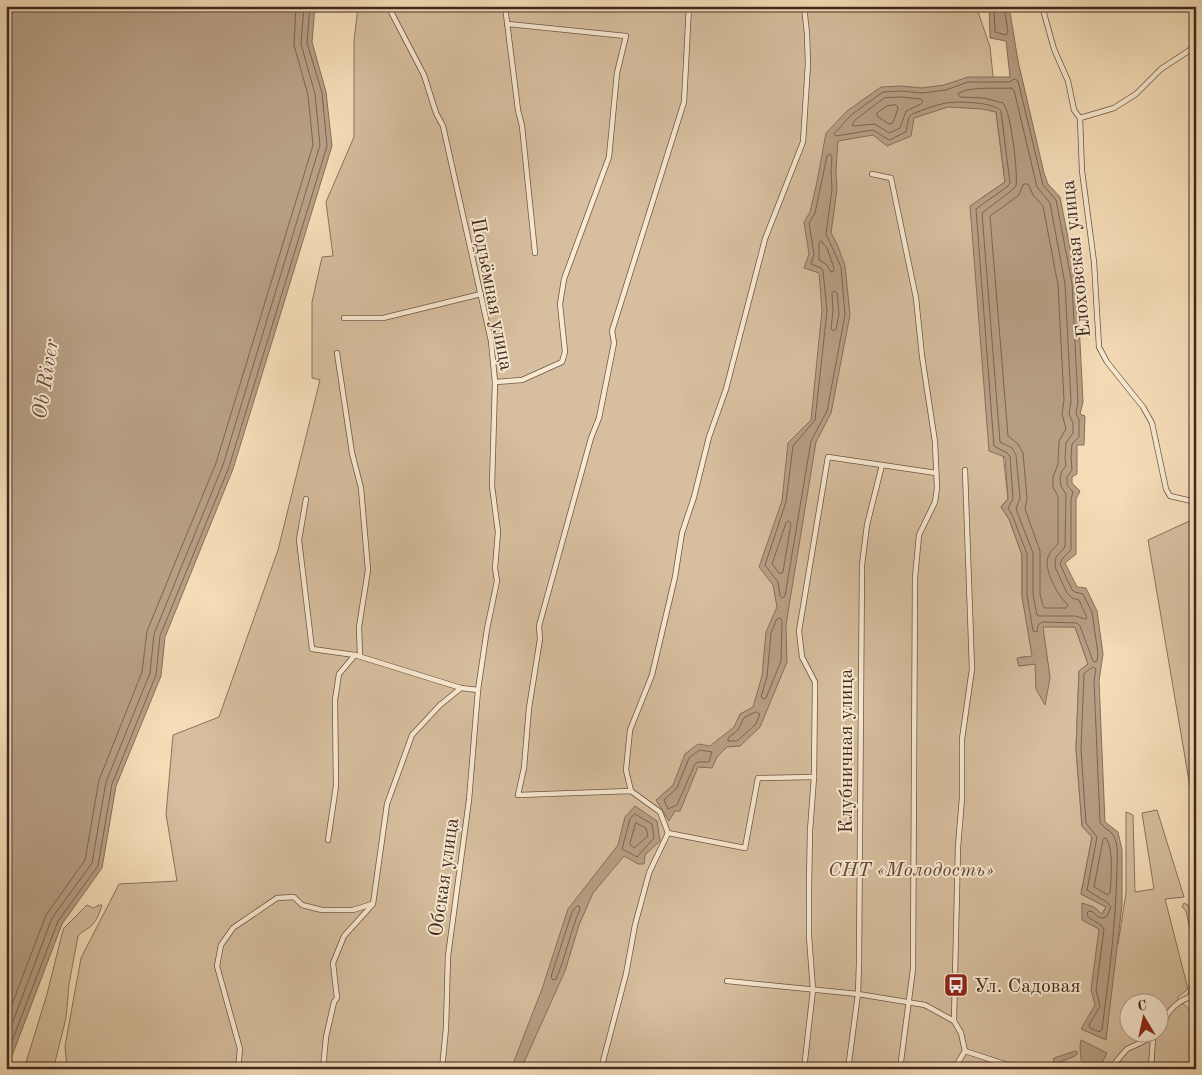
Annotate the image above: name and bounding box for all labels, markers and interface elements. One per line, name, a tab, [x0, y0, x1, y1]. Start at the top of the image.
street label: Елоховская улица	[1059, 179, 1095, 339]
street label: Подъёмная улица	[466, 216, 516, 373]
water label: Ob River	[30, 337, 63, 421]
street label: Клубничная улица	[837, 668, 857, 833]
street label: Обская улица	[427, 816, 463, 938]
park label: СНТ «Молодость»	[828, 861, 994, 881]
bus stop icon: Ул. Садовая	[943, 972, 969, 998]
place label: Ул. Садовая	[974, 977, 1081, 997]
north arrow	[1120, 992, 1170, 1042]
text: С	[1136, 999, 1148, 1014]

